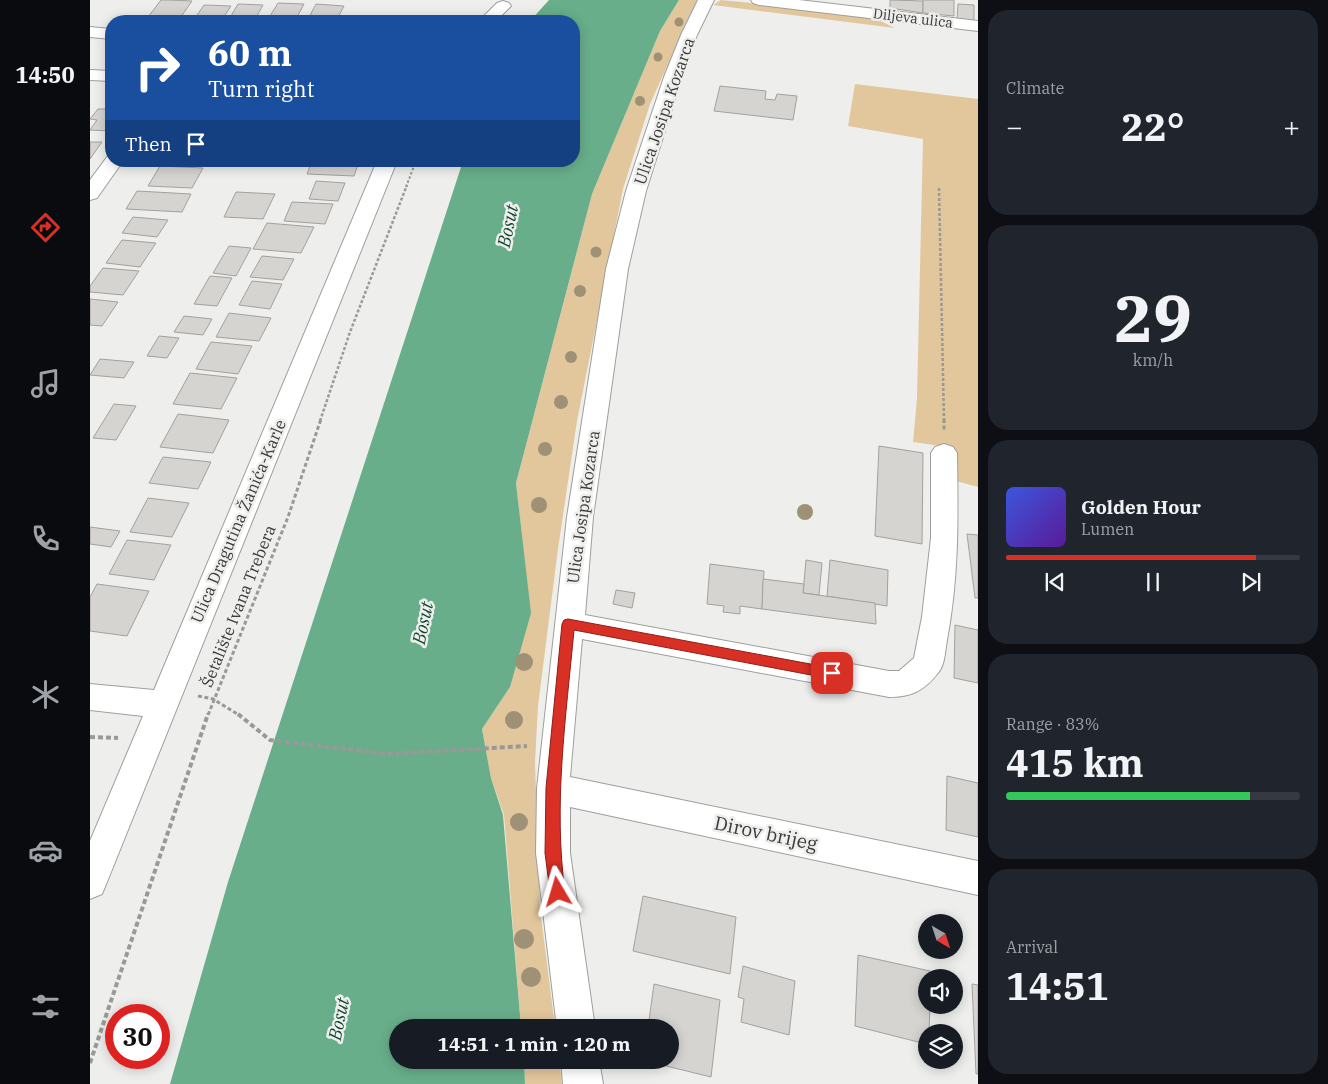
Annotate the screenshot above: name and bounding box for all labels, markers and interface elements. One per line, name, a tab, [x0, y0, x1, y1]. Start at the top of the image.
street label: Diljeva ulica	[872, 4, 954, 32]
text: 60 m	[208, 30, 292, 76]
icon: right	[125, 35, 190, 100]
street label: Ulica Josipa Kozarca	[629, 35, 699, 187]
text: 14:50	[15, 60, 75, 89]
text: Turn right	[208, 74, 315, 103]
text: Climate	[1006, 78, 1064, 98]
text: 22°	[1121, 102, 1185, 151]
text: −	[1006, 108, 1023, 145]
text: +	[1283, 108, 1300, 145]
icon: arrive	[182, 130, 210, 158]
text: Then	[125, 132, 172, 156]
water label: Bosut	[492, 202, 523, 250]
icon: directions	[28, 210, 63, 245]
text: 29	[1114, 275, 1192, 360]
text: km/h	[1133, 350, 1173, 370]
icon: music	[28, 366, 63, 401]
street label: Ulica Dragutina Žanića-Karle	[186, 416, 290, 626]
street label: Ulica Josipa Kozarca	[562, 429, 604, 585]
text: Golden Hour	[1081, 495, 1201, 519]
text: Lumen	[1081, 519, 1134, 539]
icon: phone	[28, 521, 63, 556]
street label: Šetalište Ivana Trebera	[195, 521, 280, 690]
icon: previous	[1041, 568, 1069, 596]
icon: pause	[1139, 568, 1167, 596]
icon: next	[1237, 568, 1265, 596]
water label: Bosut	[407, 599, 438, 647]
pin	[811, 652, 853, 694]
icon: arrive	[818, 659, 846, 687]
icon: climate	[28, 677, 63, 712]
text: Range · 83%	[1006, 714, 1099, 734]
text: 415 km	[1006, 738, 1144, 787]
street label: Dirov brijeg	[712, 810, 820, 856]
icon: car	[28, 833, 63, 868]
position arrow	[531, 865, 583, 917]
north arrow	[918, 914, 962, 959]
map controls	[918, 914, 963, 1069]
text: Arrival	[1006, 937, 1058, 957]
text: 14:51	[1006, 961, 1109, 1010]
button: sound	[918, 969, 963, 1014]
icon: filters	[28, 989, 63, 1024]
water label: Bosut	[323, 995, 354, 1043]
speed limit sign: 30	[105, 1004, 170, 1069]
button: layers	[918, 1024, 963, 1069]
text: 14:51 · 1 min · 120 m	[438, 1032, 630, 1056]

